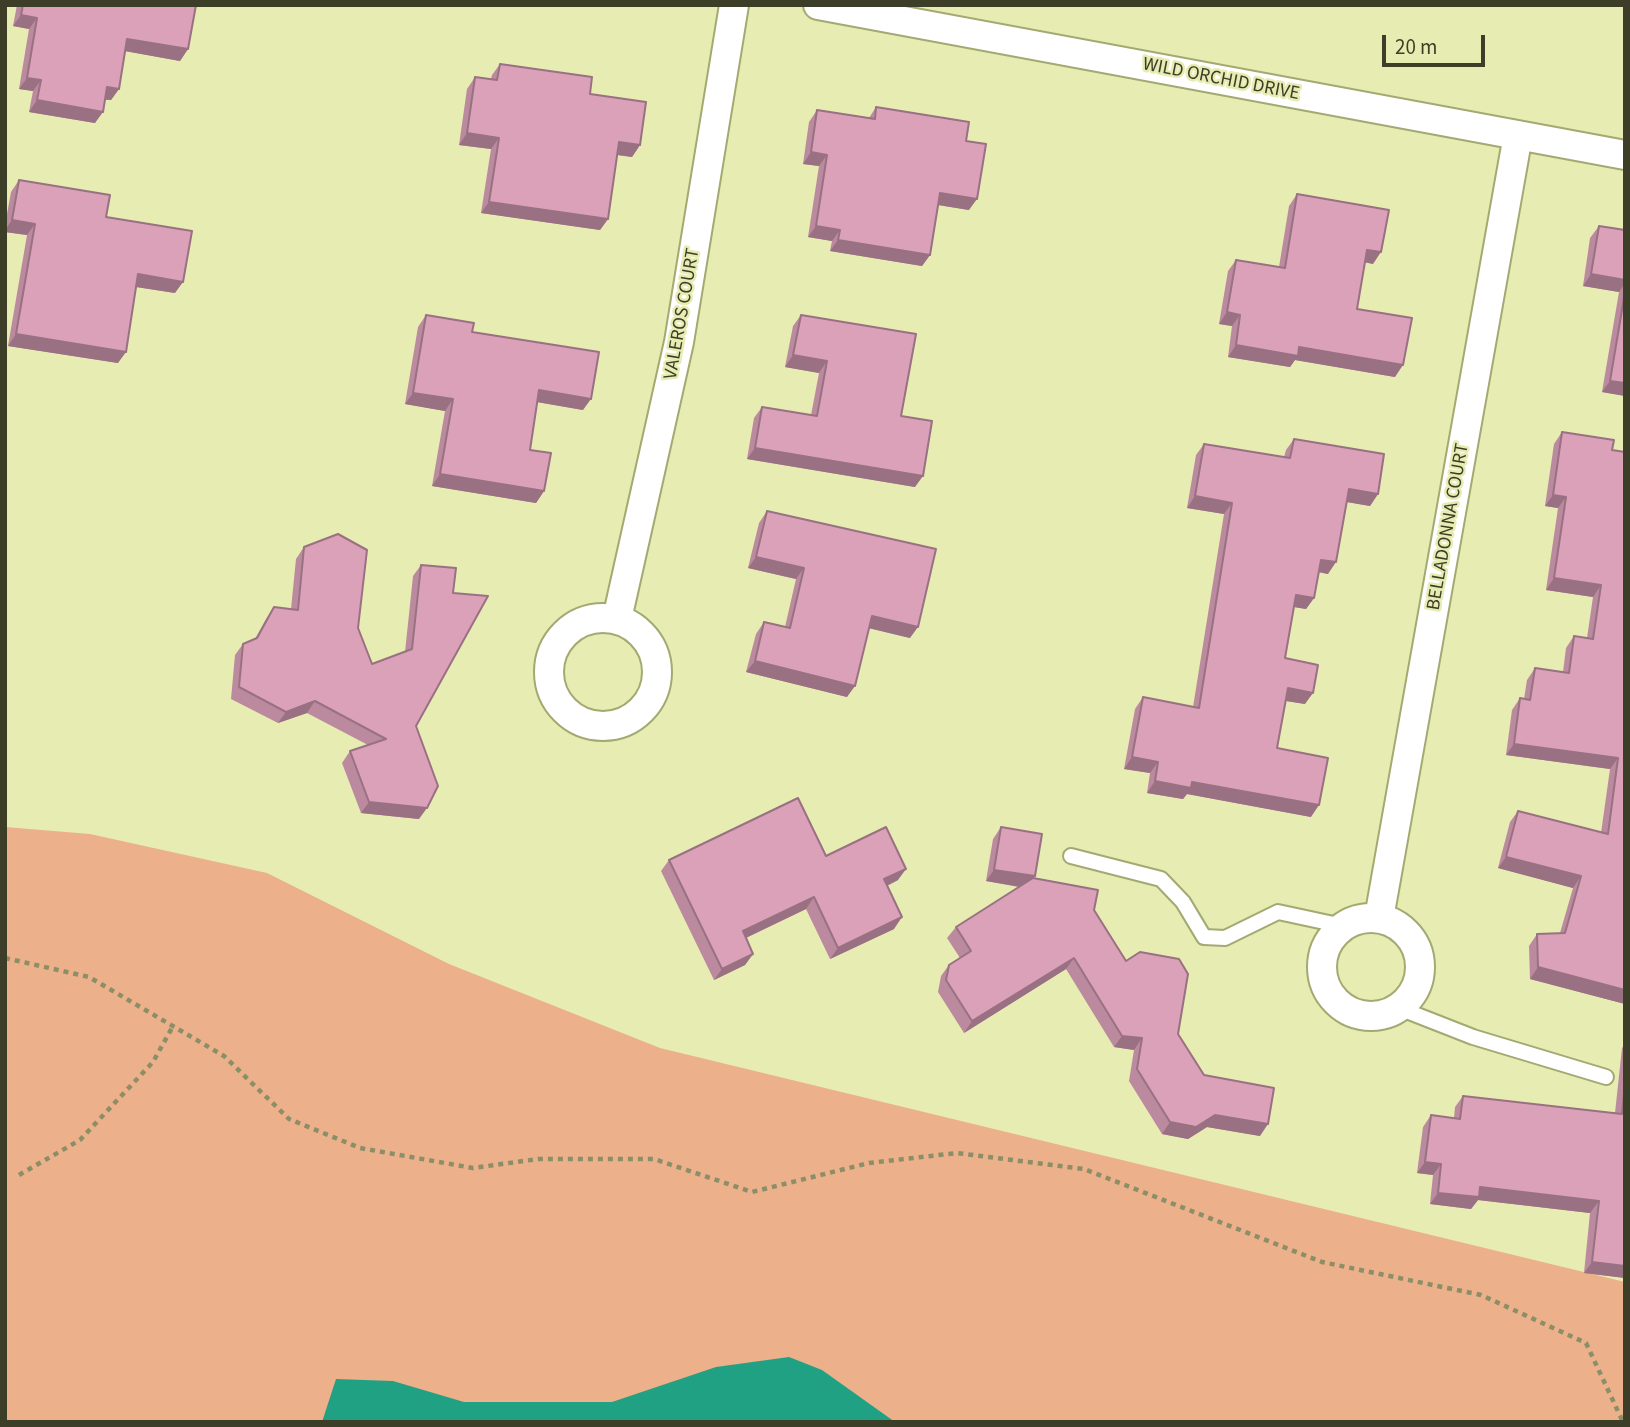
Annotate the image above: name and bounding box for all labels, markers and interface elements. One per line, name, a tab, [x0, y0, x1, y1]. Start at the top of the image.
scale bar	[1385, 21, 1488, 65]
text: 20 m	[1395, 32, 1437, 62]
street label: WILD ORCHID DRIVE	[1141, 54, 1301, 106]
street label: VALEROS COURT	[660, 247, 706, 381]
street label: BELLADONNA COURT	[1423, 442, 1475, 612]

